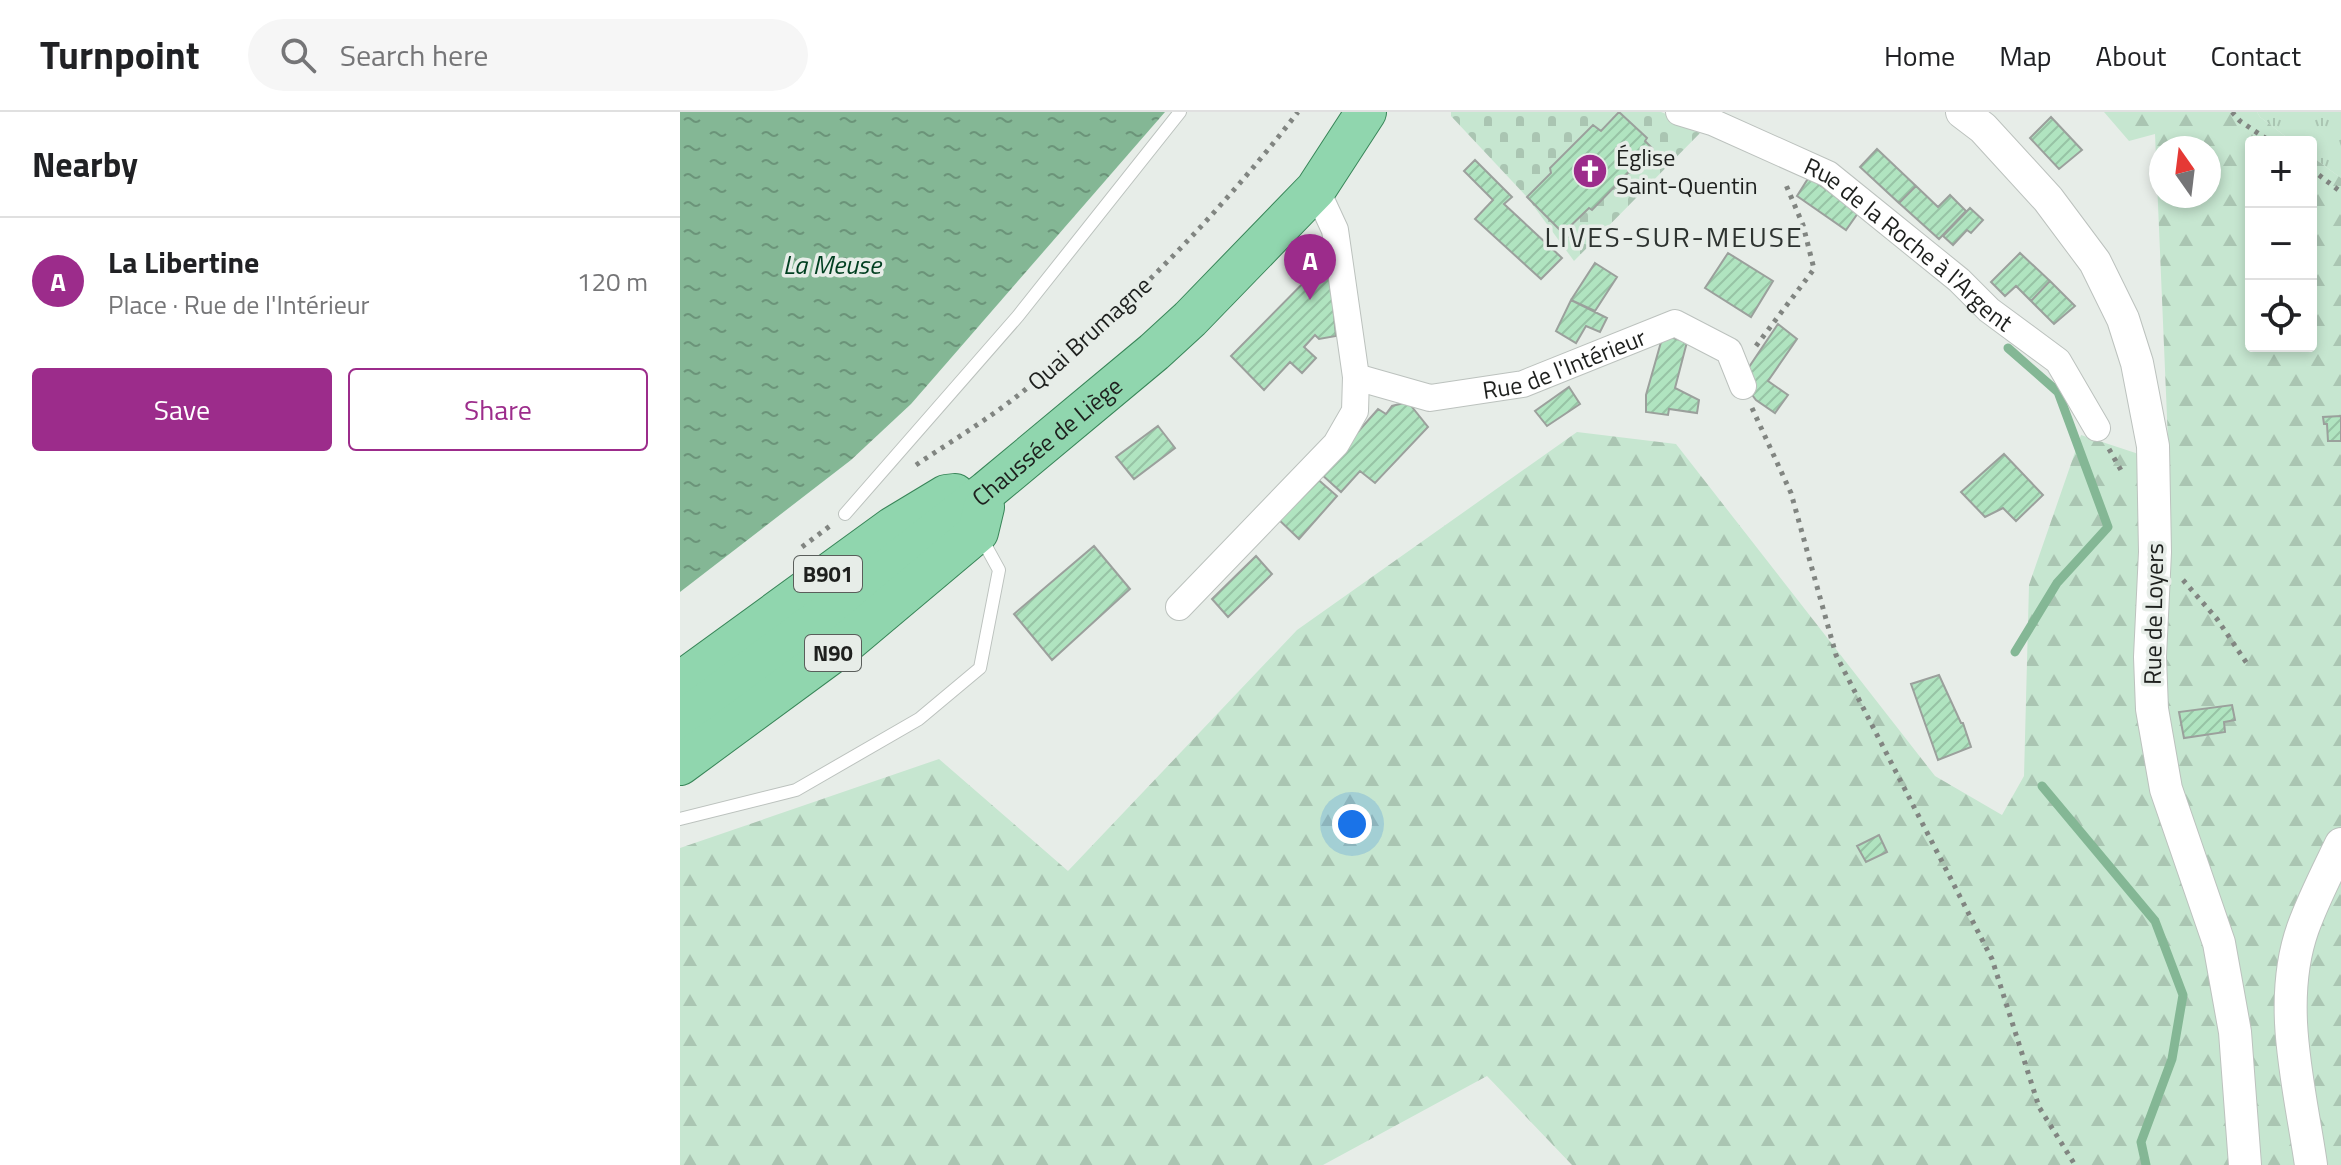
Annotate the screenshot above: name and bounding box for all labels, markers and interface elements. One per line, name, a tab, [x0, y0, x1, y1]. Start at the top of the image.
search box	[248, 19, 808, 91]
text: Turnpoint	[40, 26, 200, 84]
text: Search here	[340, 32, 488, 78]
icon: search	[276, 33, 320, 77]
text: Home	[1884, 34, 1955, 77]
text: Map	[1999, 34, 2052, 77]
text: About	[2096, 34, 2166, 77]
text: Contact	[2210, 34, 2301, 77]
north arrow	[2149, 136, 2221, 208]
map controls	[2245, 136, 2317, 352]
button: +	[2245, 136, 2317, 208]
text: Nearby	[32, 138, 138, 190]
place label: Église Saint-Quentin	[1616, 139, 1758, 203]
street label: Rue de la Roche à l'Argent	[1799, 148, 2021, 340]
church icon: Église Saint-Quentin	[1571, 152, 1609, 190]
button: −	[2245, 208, 2317, 280]
district label: LIVES-SUR-MEUSE	[1545, 215, 1803, 258]
pin: A	[1284, 234, 1336, 300]
text: La Libertine	[108, 239, 259, 285]
water label: La Meuse	[783, 245, 883, 284]
text: A	[50, 262, 66, 301]
text: 120 m	[577, 262, 648, 301]
street label: Quai Brumagne	[1019, 267, 1159, 399]
button: locate	[2245, 280, 2317, 352]
text: Place · Rue de l'Intérieur	[108, 285, 370, 324]
street label: Rue de l'Intérieur	[1480, 319, 1651, 408]
button: Save	[32, 368, 332, 451]
button: Share	[348, 368, 648, 451]
street label: Chaussée de Liège	[964, 368, 1130, 515]
street label: Rue de Loyers	[2134, 543, 2172, 685]
road number: B901	[794, 556, 862, 592]
road number: N90	[805, 635, 861, 671]
your location	[1332, 804, 1372, 844]

